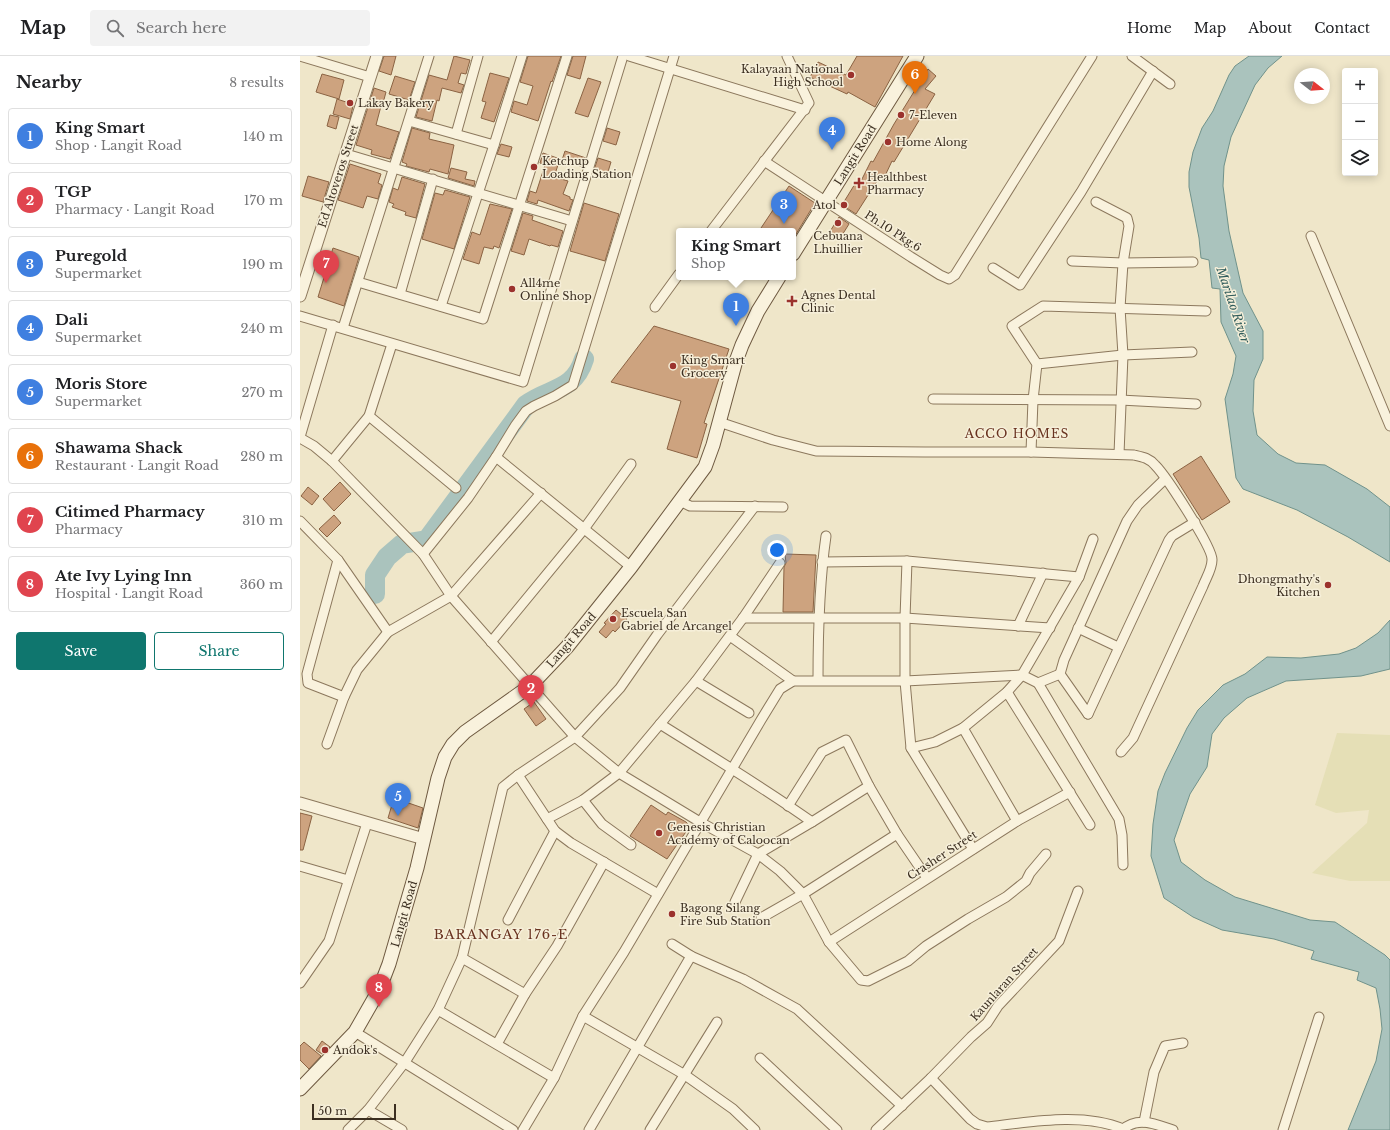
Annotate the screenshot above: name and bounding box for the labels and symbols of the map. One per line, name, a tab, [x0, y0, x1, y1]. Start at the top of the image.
pin: 6	[902, 61, 928, 94]
place label: Kalayaan National High School	[741, 62, 843, 89]
north arrow	[1294, 68, 1330, 104]
marker: Kalayaan National High School	[846, 70, 856, 80]
place label: Lakay Bakery	[358, 96, 434, 110]
marker: Lakay Bakery	[345, 98, 355, 108]
place label: 7-Eleven	[909, 108, 958, 122]
marker: 7-Eleven	[896, 110, 906, 120]
pin: 4	[819, 117, 845, 150]
street label: Ed Altoveros Street	[315, 122, 362, 229]
street label: Langit Road	[831, 122, 879, 188]
place label: Home Along	[896, 135, 968, 149]
marker: Home Along	[883, 137, 893, 147]
place label: Ketchup Loading Station	[542, 154, 632, 181]
marker: Ketchup Loading Station	[529, 162, 539, 172]
place label: Healthbest Pharmacy	[867, 170, 928, 197]
marker: Healthbest Pharmacy	[854, 178, 864, 188]
pin: 3	[771, 191, 797, 224]
place label: Atol	[812, 198, 836, 212]
marker: Atol	[839, 200, 849, 210]
street label: Ph.10 Pkg.6	[862, 208, 924, 254]
marker: Cebuana Lhuillier	[833, 218, 843, 228]
place label: Cebuana Lhuillier	[813, 229, 864, 256]
pin: 7	[313, 250, 339, 283]
water label: Marilao River	[1213, 264, 1254, 345]
place label: All4me Online Shop	[519, 276, 592, 303]
marker: All4me Online Shop	[507, 284, 517, 294]
place label: Agnes Dental Clinic	[800, 288, 876, 315]
pin: 1	[723, 293, 749, 326]
marker: Agnes Dental Clinic	[786, 295, 798, 307]
place label: King Smart Grocery	[681, 353, 746, 380]
marker: King Smart Grocery	[668, 361, 678, 371]
district label: ACCO HOMES	[964, 426, 1069, 441]
your location	[767, 540, 787, 560]
place label: Dhongmathy's Kitchen	[1238, 572, 1320, 599]
marker: Dhongmathy's Kitchen	[1323, 580, 1333, 590]
place label: Escuela San Gabriel de Arcangel	[621, 606, 732, 633]
street label: Langit Road	[543, 609, 599, 670]
marker: Escuela San Gabriel de Arcangel	[608, 614, 618, 624]
pin: 2	[518, 675, 544, 708]
pin: 5	[385, 783, 411, 816]
place label: Genesis Christian Academy of Caloocan	[666, 820, 790, 847]
street label: Crasher Street	[905, 827, 980, 883]
marker: Genesis Christian Academy of Caloocan	[654, 828, 664, 838]
street label: Langit Road	[388, 879, 420, 949]
place label: Bagong Silang Fire Sub Station	[680, 901, 771, 928]
marker: Bagong Silang Fire Sub Station	[667, 909, 677, 919]
district label: BARANGAY 176-E	[434, 926, 568, 943]
street label: Kaunlaran Street	[967, 944, 1041, 1024]
pin: 8	[366, 974, 392, 1007]
place label: Andok's	[332, 1043, 378, 1057]
marker: Andok's	[320, 1045, 330, 1055]
scale bar	[312, 1102, 396, 1121]

